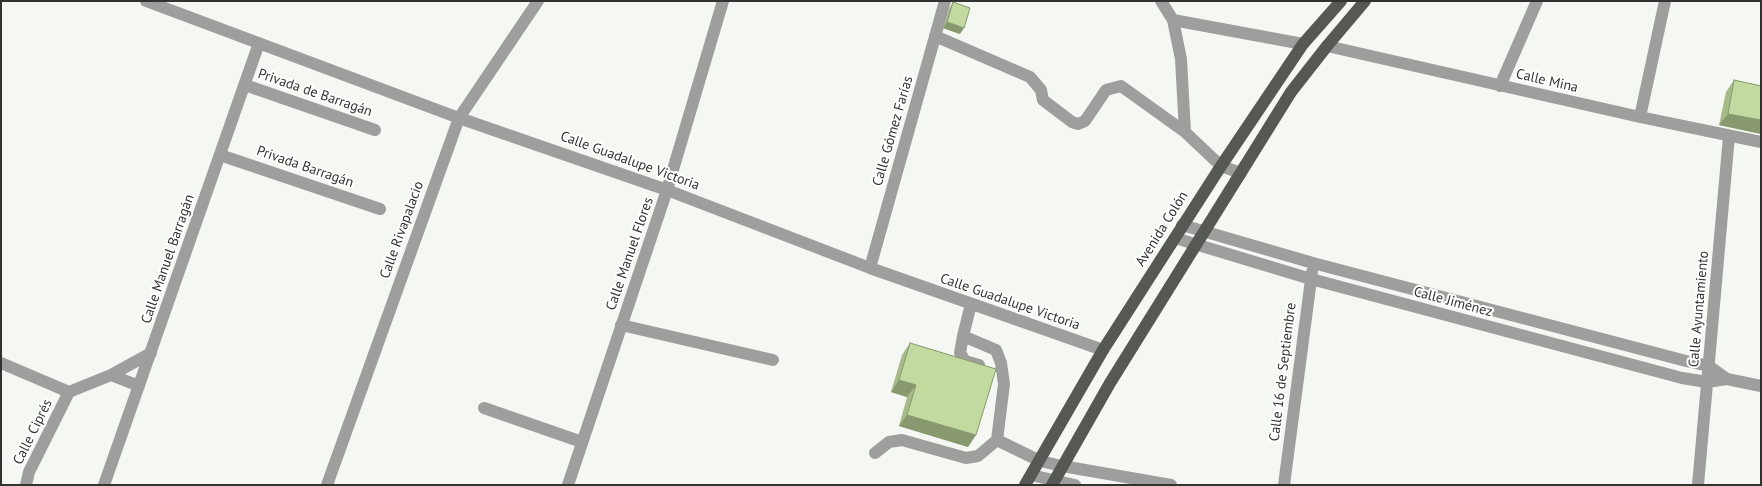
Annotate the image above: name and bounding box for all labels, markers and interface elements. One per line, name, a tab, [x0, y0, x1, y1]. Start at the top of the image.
street label: Privada de Barragán	[256, 66, 374, 120]
street label: Calle Mina	[1514, 66, 1580, 96]
street label: Calle Gómez Farías	[869, 74, 917, 188]
street label: Calle Guadalupe Victoria	[558, 128, 702, 194]
street label: Privada Barragán	[254, 143, 356, 191]
street label: Calle Rivapalacio	[377, 179, 427, 281]
street label: Avenida Colón	[1132, 188, 1192, 270]
street label: Calle Manuel Barragán	[138, 192, 198, 326]
street label: Calle Manuel Flores	[603, 195, 657, 313]
street label: Calle Ayuntamiento	[1686, 250, 1712, 368]
street label: Calle Guadalupe Victoria	[938, 270, 1082, 334]
street label: Calle Jiménez	[1412, 283, 1494, 321]
street label: Calle 16 de Septiembre	[1266, 302, 1300, 442]
street label: Calle Ciprés	[10, 396, 56, 468]

